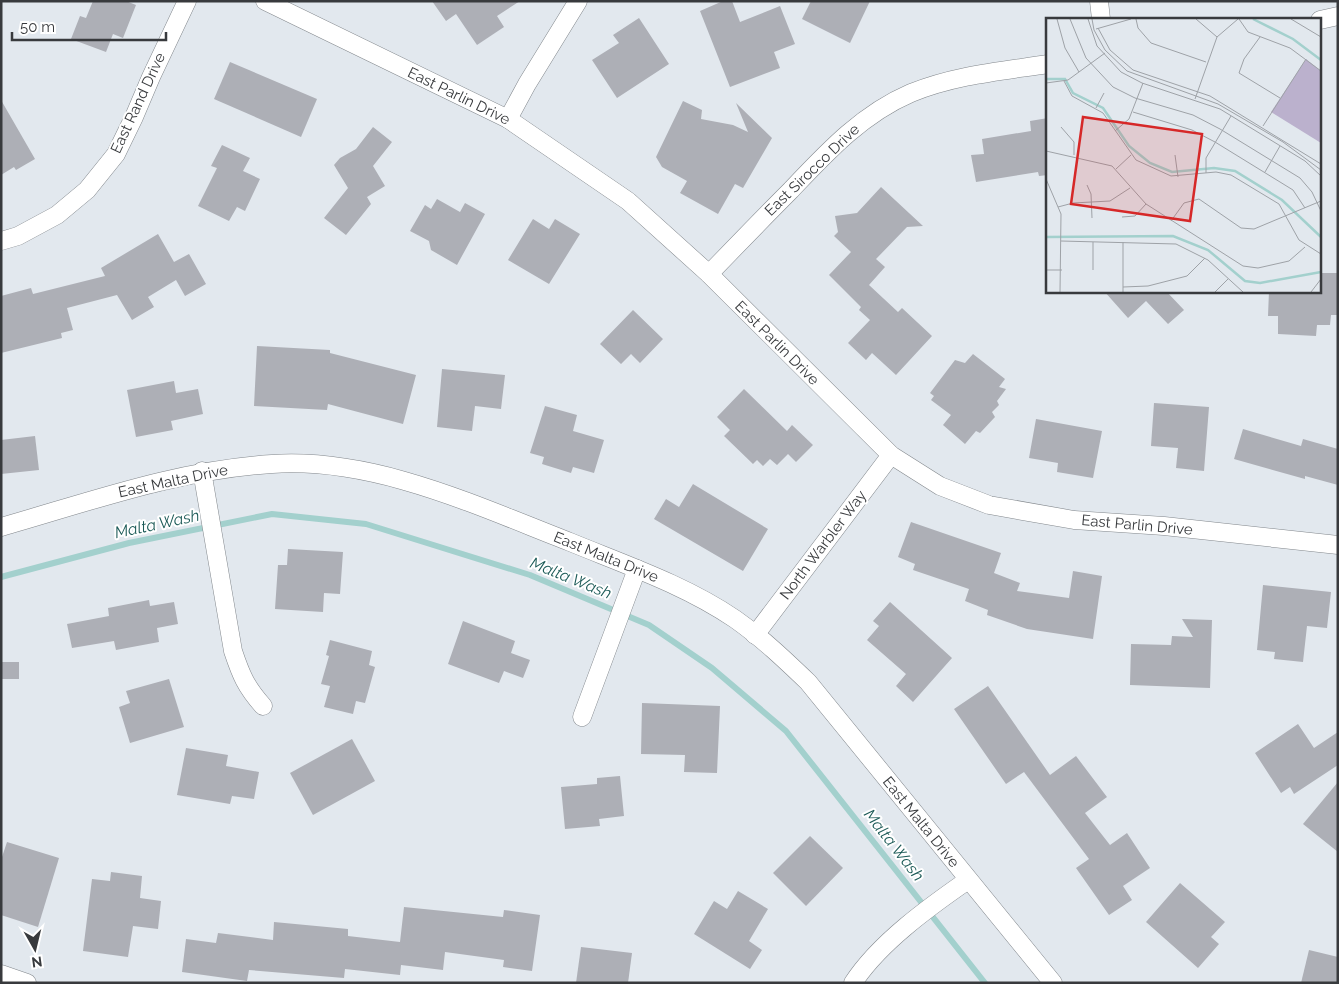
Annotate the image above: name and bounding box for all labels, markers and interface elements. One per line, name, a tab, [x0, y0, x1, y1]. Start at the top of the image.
scale bar	[12, 10, 166, 42]
text: 50 m	[20, 18, 55, 36]
inset map	[1046, 18, 1322, 292]
street label: East Rand Drive	[107, 50, 169, 156]
street label: East Parlin Drive	[405, 63, 513, 129]
street label: East Sirocco Drive	[761, 120, 863, 220]
street label: East Parlin Drive	[731, 297, 823, 389]
street label: East Malta Drive	[117, 461, 230, 501]
street label: North Warbler Way	[776, 487, 870, 603]
water label: Malta Wash	[113, 506, 201, 542]
street label: East Parlin Drive	[1081, 511, 1194, 539]
street label: East Malta Drive	[551, 528, 661, 586]
water label: Malta Wash	[528, 553, 614, 603]
street label: East Malta Drive	[879, 773, 963, 871]
water label: Malta Wash	[860, 805, 928, 885]
north arrow	[10, 924, 60, 974]
text: N	[30, 953, 43, 971]

